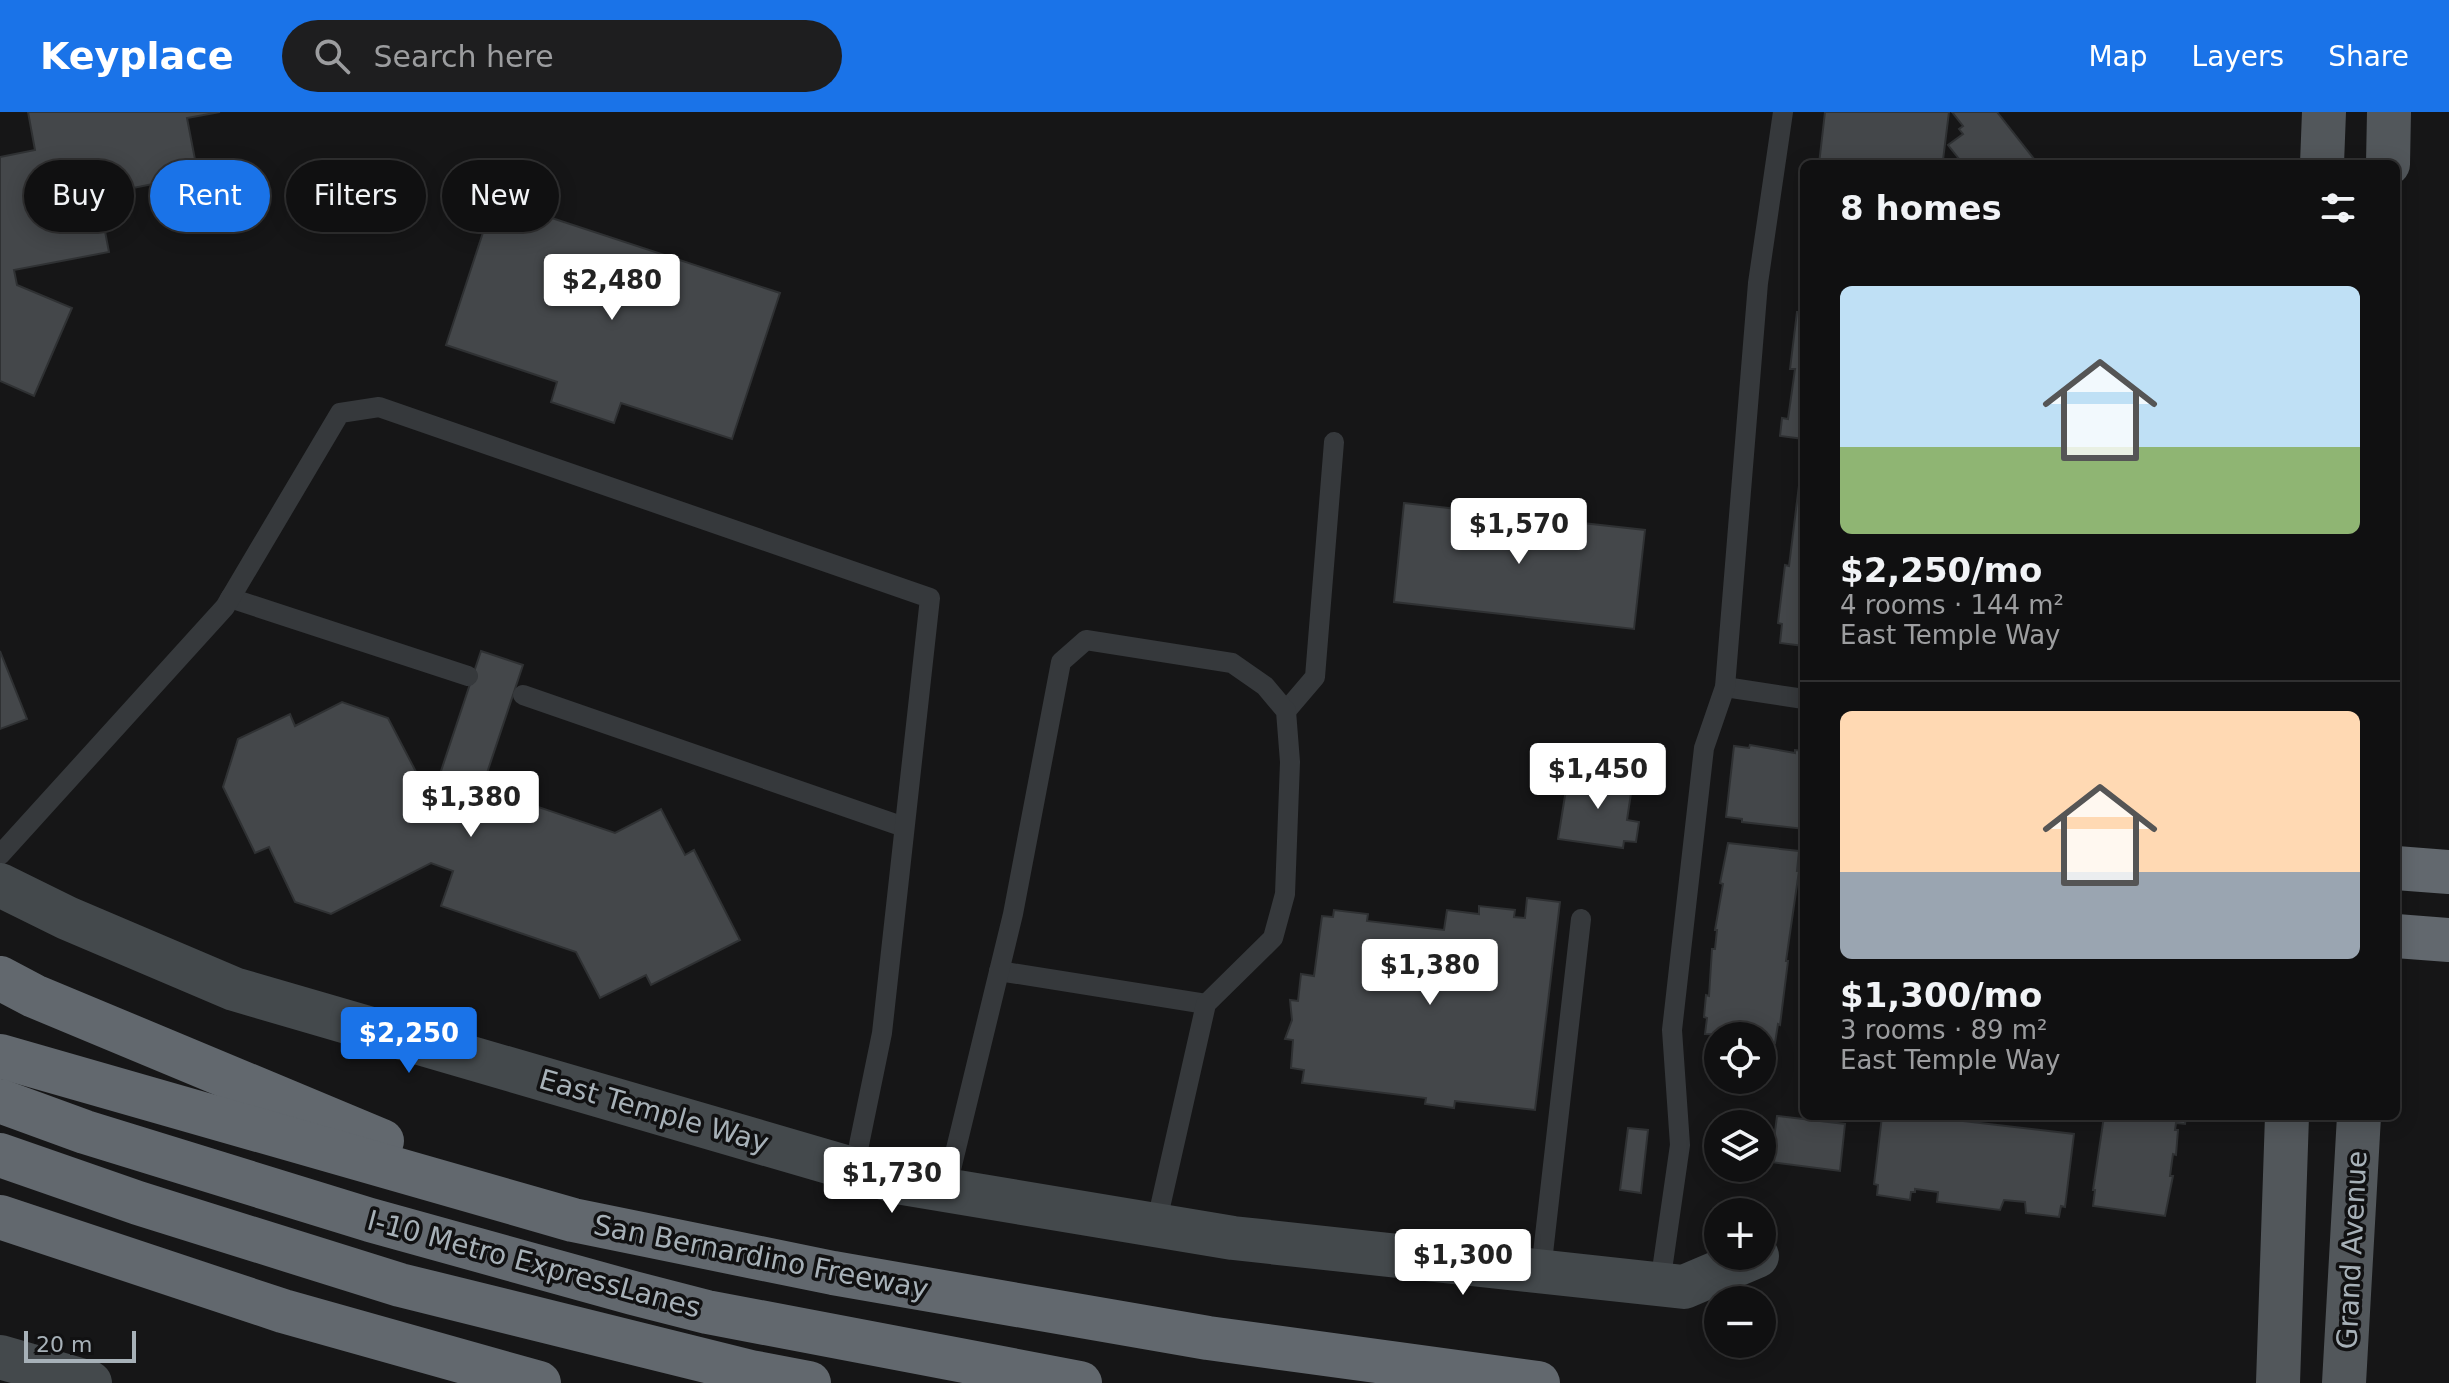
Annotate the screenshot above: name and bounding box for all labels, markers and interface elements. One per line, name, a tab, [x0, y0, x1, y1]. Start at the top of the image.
search box	[282, 20, 842, 92]
text: Keyplace	[40, 34, 234, 78]
icon: search	[310, 34, 354, 78]
text: Search here	[374, 39, 554, 74]
text: Map	[2088, 40, 2148, 73]
text: Layers	[2192, 40, 2284, 73]
text: Share	[2328, 40, 2409, 73]
chip: Buy	[24, 160, 134, 232]
chip: Rent	[150, 160, 270, 232]
chip: Filters	[286, 160, 426, 232]
chip: New	[442, 160, 559, 232]
icon: filters	[2316, 186, 2360, 230]
text: 8 homes	[1840, 188, 2002, 228]
pin: $2,480	[547, 254, 677, 322]
text: $2,480	[562, 265, 662, 295]
icon: home	[2028, 338, 2172, 482]
pin: $1,570	[1454, 498, 1584, 566]
text: $1,570	[1469, 509, 1569, 539]
text: $2,250/mo	[1840, 550, 2042, 590]
text: 4 rooms · 144 m²	[1840, 590, 2064, 620]
text: East Temple Way	[1840, 620, 2061, 650]
pin: $1,450	[1533, 743, 1663, 811]
text: $1,450	[1548, 754, 1648, 784]
icon: home	[2028, 763, 2172, 907]
pin: $1,380	[406, 771, 536, 839]
text: $1,380	[421, 782, 521, 812]
pin: $1,380	[1365, 939, 1495, 1007]
text: $1,380	[1380, 950, 1480, 980]
text: $1,300/mo	[1840, 975, 2042, 1015]
pin: $2,250	[344, 1007, 474, 1075]
text: 3 rooms · 89 m²	[1840, 1015, 2048, 1045]
text: $2,250	[359, 1018, 459, 1048]
map controls	[1704, 1022, 1776, 1358]
button: locate	[1704, 1022, 1776, 1094]
text: East Temple Way	[1840, 1045, 2061, 1075]
street label: East Temple Way	[535, 1062, 773, 1160]
button: layers	[1704, 1110, 1776, 1182]
pin: $1,730	[827, 1147, 957, 1215]
street label: Grand Avenue	[2330, 1150, 2374, 1350]
text: $1,730	[842, 1158, 942, 1188]
button: +	[1704, 1198, 1776, 1270]
street label: I-10 Metro ExpressLanes	[364, 1204, 704, 1324]
street label: San Bernardino Freeway	[591, 1208, 931, 1306]
pin: $1,300	[1398, 1229, 1528, 1297]
text: $1,300	[1413, 1240, 1513, 1270]
button: −	[1704, 1286, 1776, 1358]
scale bar	[24, 1327, 136, 1363]
text: 20 m	[36, 1332, 92, 1357]

